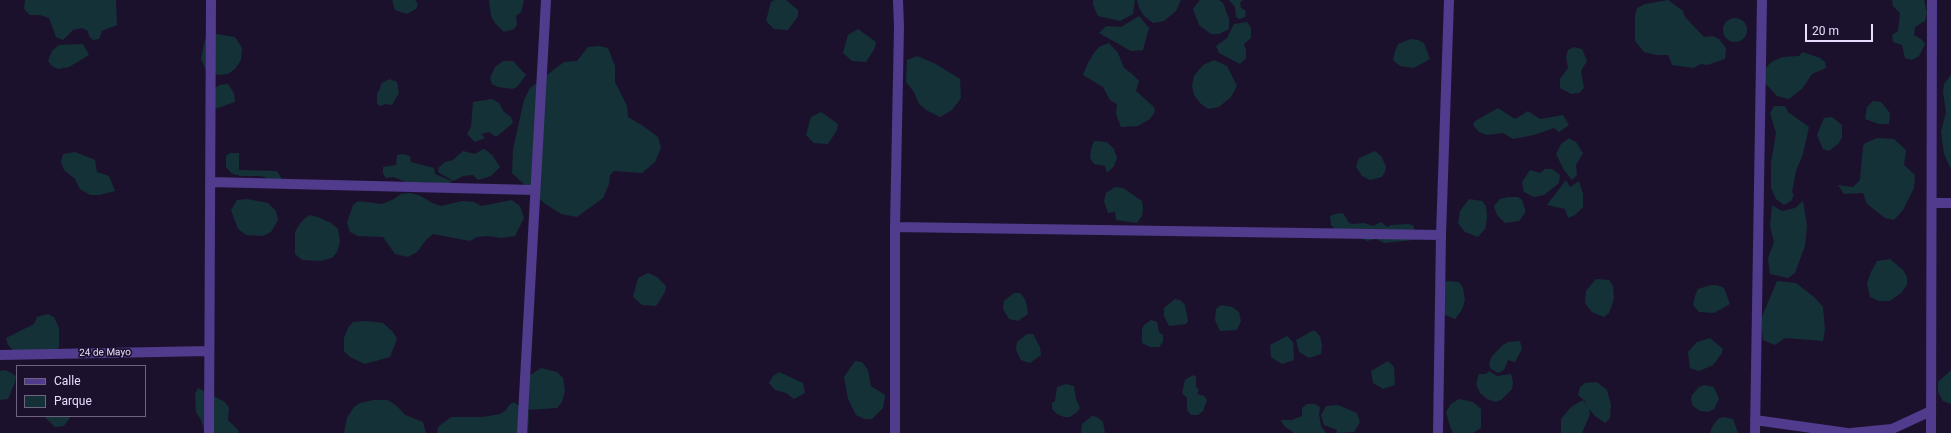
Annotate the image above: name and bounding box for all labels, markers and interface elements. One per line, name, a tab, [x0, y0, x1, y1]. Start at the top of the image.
scale bar	[1807, 16, 1875, 42]
text: 20 m	[1812, 24, 1839, 38]
street label: 24 de Mayo	[79, 347, 131, 359]
legend	[16, 365, 146, 417]
text: Calle	[54, 374, 81, 388]
text: Parque	[54, 394, 92, 408]

